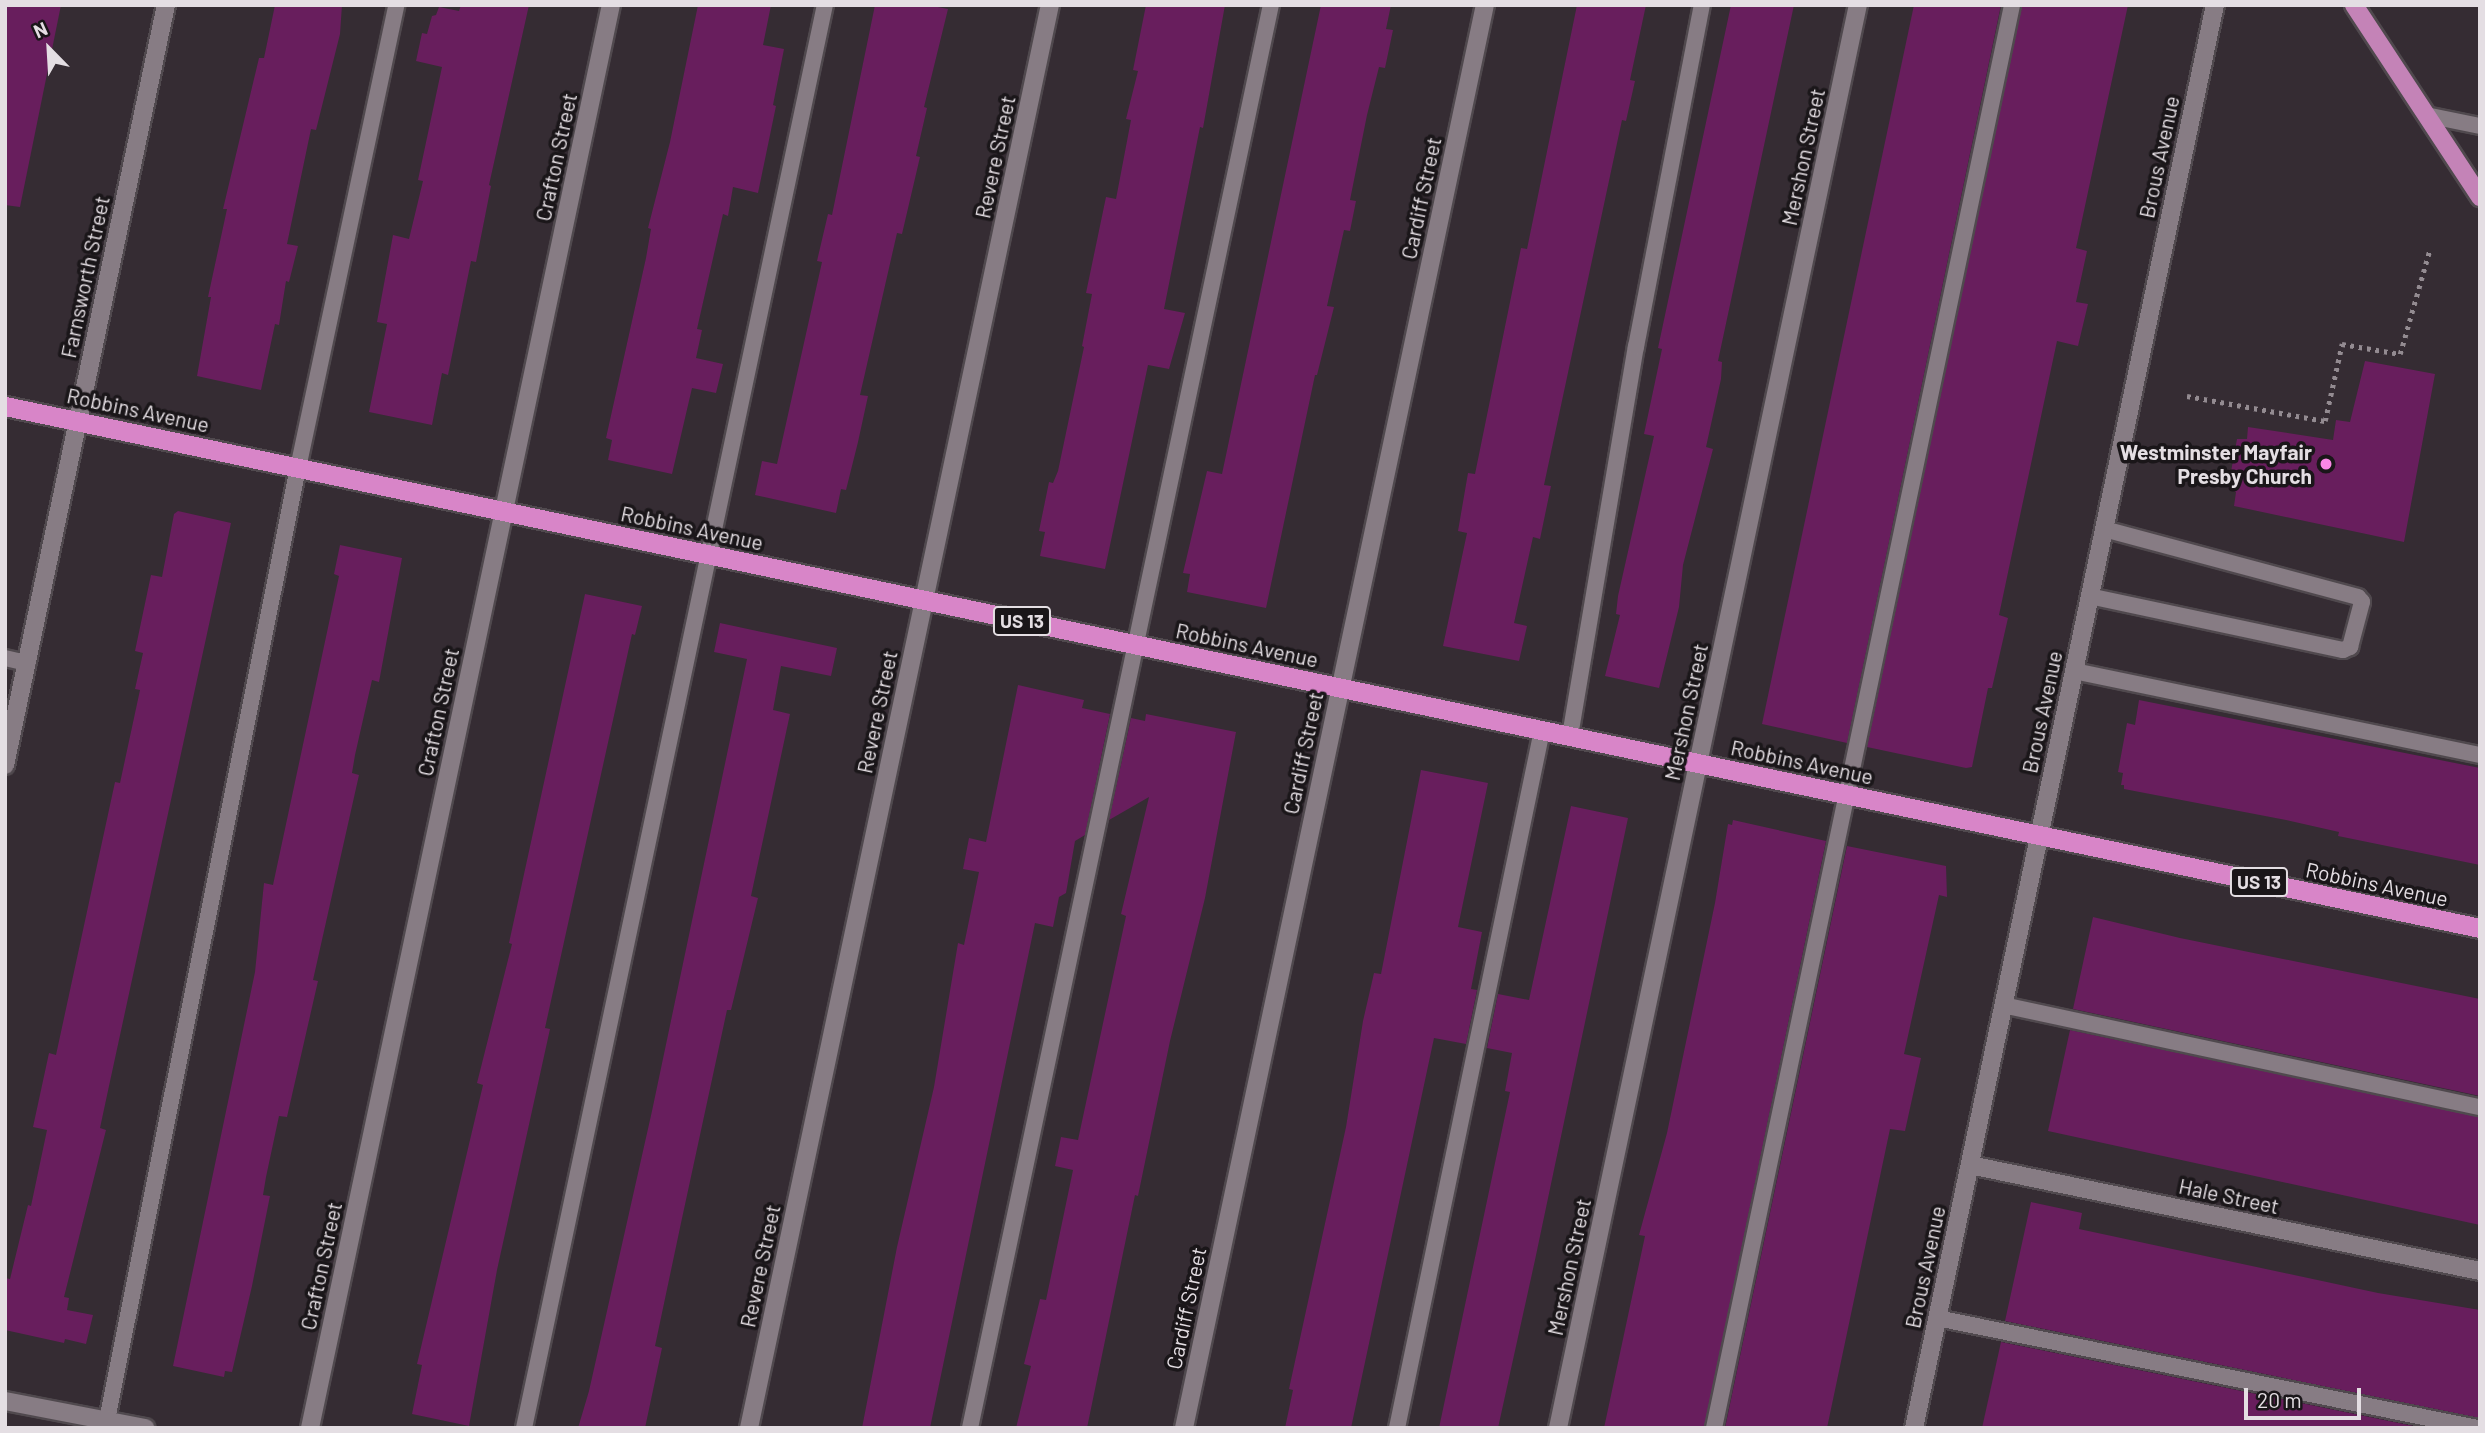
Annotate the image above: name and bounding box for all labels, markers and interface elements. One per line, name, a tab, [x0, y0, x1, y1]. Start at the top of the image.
north arrow	[14, 14, 84, 84]
text: N	[30, 16, 51, 42]
street label: Mershon Street	[1776, 86, 1830, 228]
street label: Crafton Street	[530, 91, 582, 223]
street label: Revere Street	[970, 93, 1020, 221]
street label: Brous Avenue	[2134, 94, 2184, 220]
street label: Cardiff Street	[1396, 135, 1446, 261]
street label: Farnsworth Street	[56, 194, 114, 360]
street label: Robbins Avenue	[65, 383, 211, 437]
place label: Westminster Mayfair Presby Church	[2120, 439, 2312, 489]
marker: Westminster Mayfair Presby Church	[2318, 456, 2334, 472]
street label: Robbins Avenue	[619, 501, 765, 555]
road number: US 13	[992, 606, 1052, 636]
street label: Robbins Avenue	[1174, 618, 1320, 672]
street label: Mershon Street	[1659, 641, 1713, 783]
street label: Crafton Street	[412, 646, 464, 778]
street label: Revere Street	[852, 648, 902, 776]
street label: Brous Avenue	[2017, 649, 2067, 775]
street label: Cardiff Street	[1278, 690, 1328, 816]
street label: Robbins Avenue	[1729, 735, 1875, 789]
street label: Robbins Avenue	[2304, 857, 2450, 911]
road number: US 13	[2229, 866, 2289, 898]
street label: Hale Street	[2176, 1173, 2282, 1219]
street label: Mershon Street	[1542, 1196, 1596, 1338]
street label: Crafton Street	[295, 1200, 347, 1332]
street label: Revere Street	[735, 1202, 785, 1330]
street label: Brous Avenue	[1900, 1204, 1950, 1330]
street label: Cardiff Street	[1161, 1245, 1211, 1371]
scale bar	[2247, 1374, 2364, 1418]
text: 20 m	[2257, 1387, 2302, 1412]

